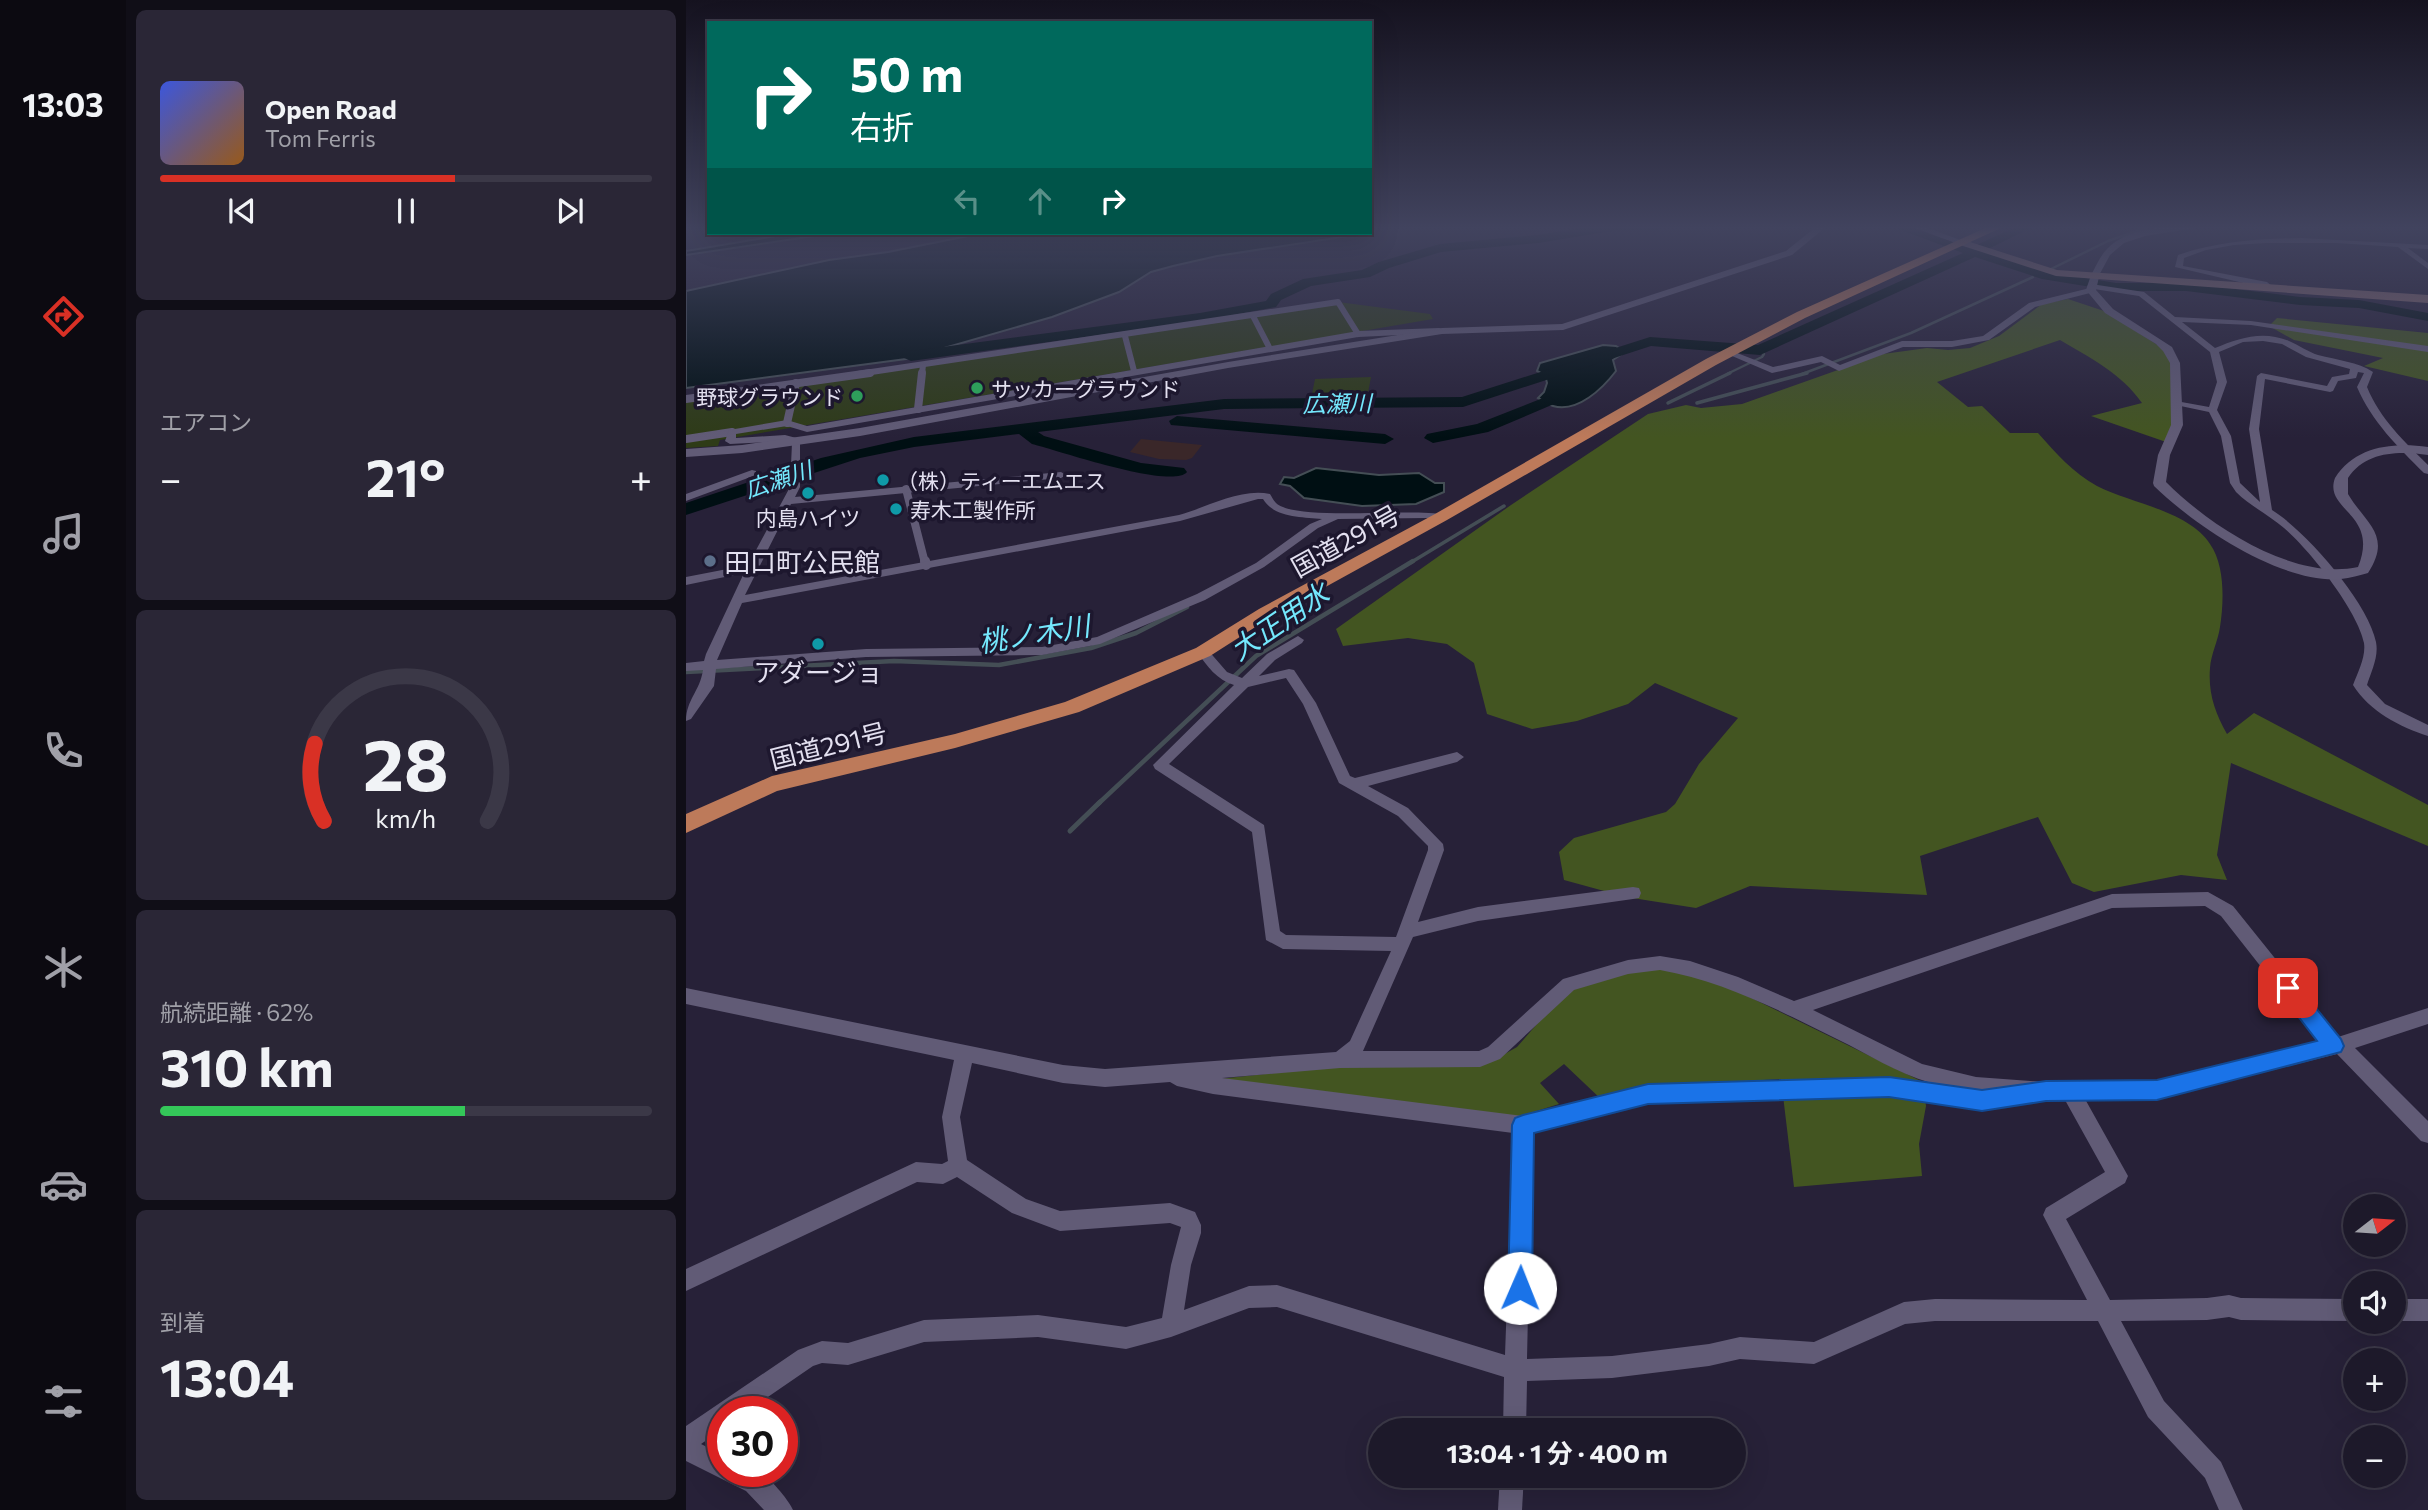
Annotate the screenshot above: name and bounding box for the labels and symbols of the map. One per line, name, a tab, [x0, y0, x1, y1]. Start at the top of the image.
place label: サッカーグラウンド	[991, 376, 1180, 401]
marker: サッカーグラウンド	[969, 380, 985, 396]
place label: 野球グラウンド	[696, 384, 843, 409]
marker: 野球グラウンド	[849, 388, 865, 404]
water label: 広瀬川	[1302, 388, 1375, 418]
water label: 広瀬川	[741, 454, 818, 503]
place label: （株）ティーエムエス	[897, 468, 1106, 493]
marker: （株）ティーエムエス	[875, 472, 891, 488]
marker: 内島ハイツ	[800, 485, 816, 501]
place label: 寿木工製作所	[910, 497, 1036, 522]
street label: 国道291号	[1285, 498, 1405, 582]
marker: 寿木工製作所	[888, 501, 904, 517]
place label: 内島ハイツ	[756, 505, 860, 530]
place label: 田口町公民館	[724, 546, 880, 577]
marker: 田口町公民館	[702, 553, 718, 569]
water label: 大正用水	[1223, 574, 1337, 666]
water label: 桃ノ木川	[976, 607, 1095, 659]
marker: アダージョ	[810, 636, 826, 652]
place label: アダージョ	[753, 656, 883, 687]
street label: 国道291号	[766, 716, 890, 774]
pin	[2258, 958, 2318, 1018]
north arrow	[2343, 1194, 2406, 1256]
position arrow	[1483, 1251, 1557, 1325]
speed limit sign: 30	[707, 1396, 798, 1487]

